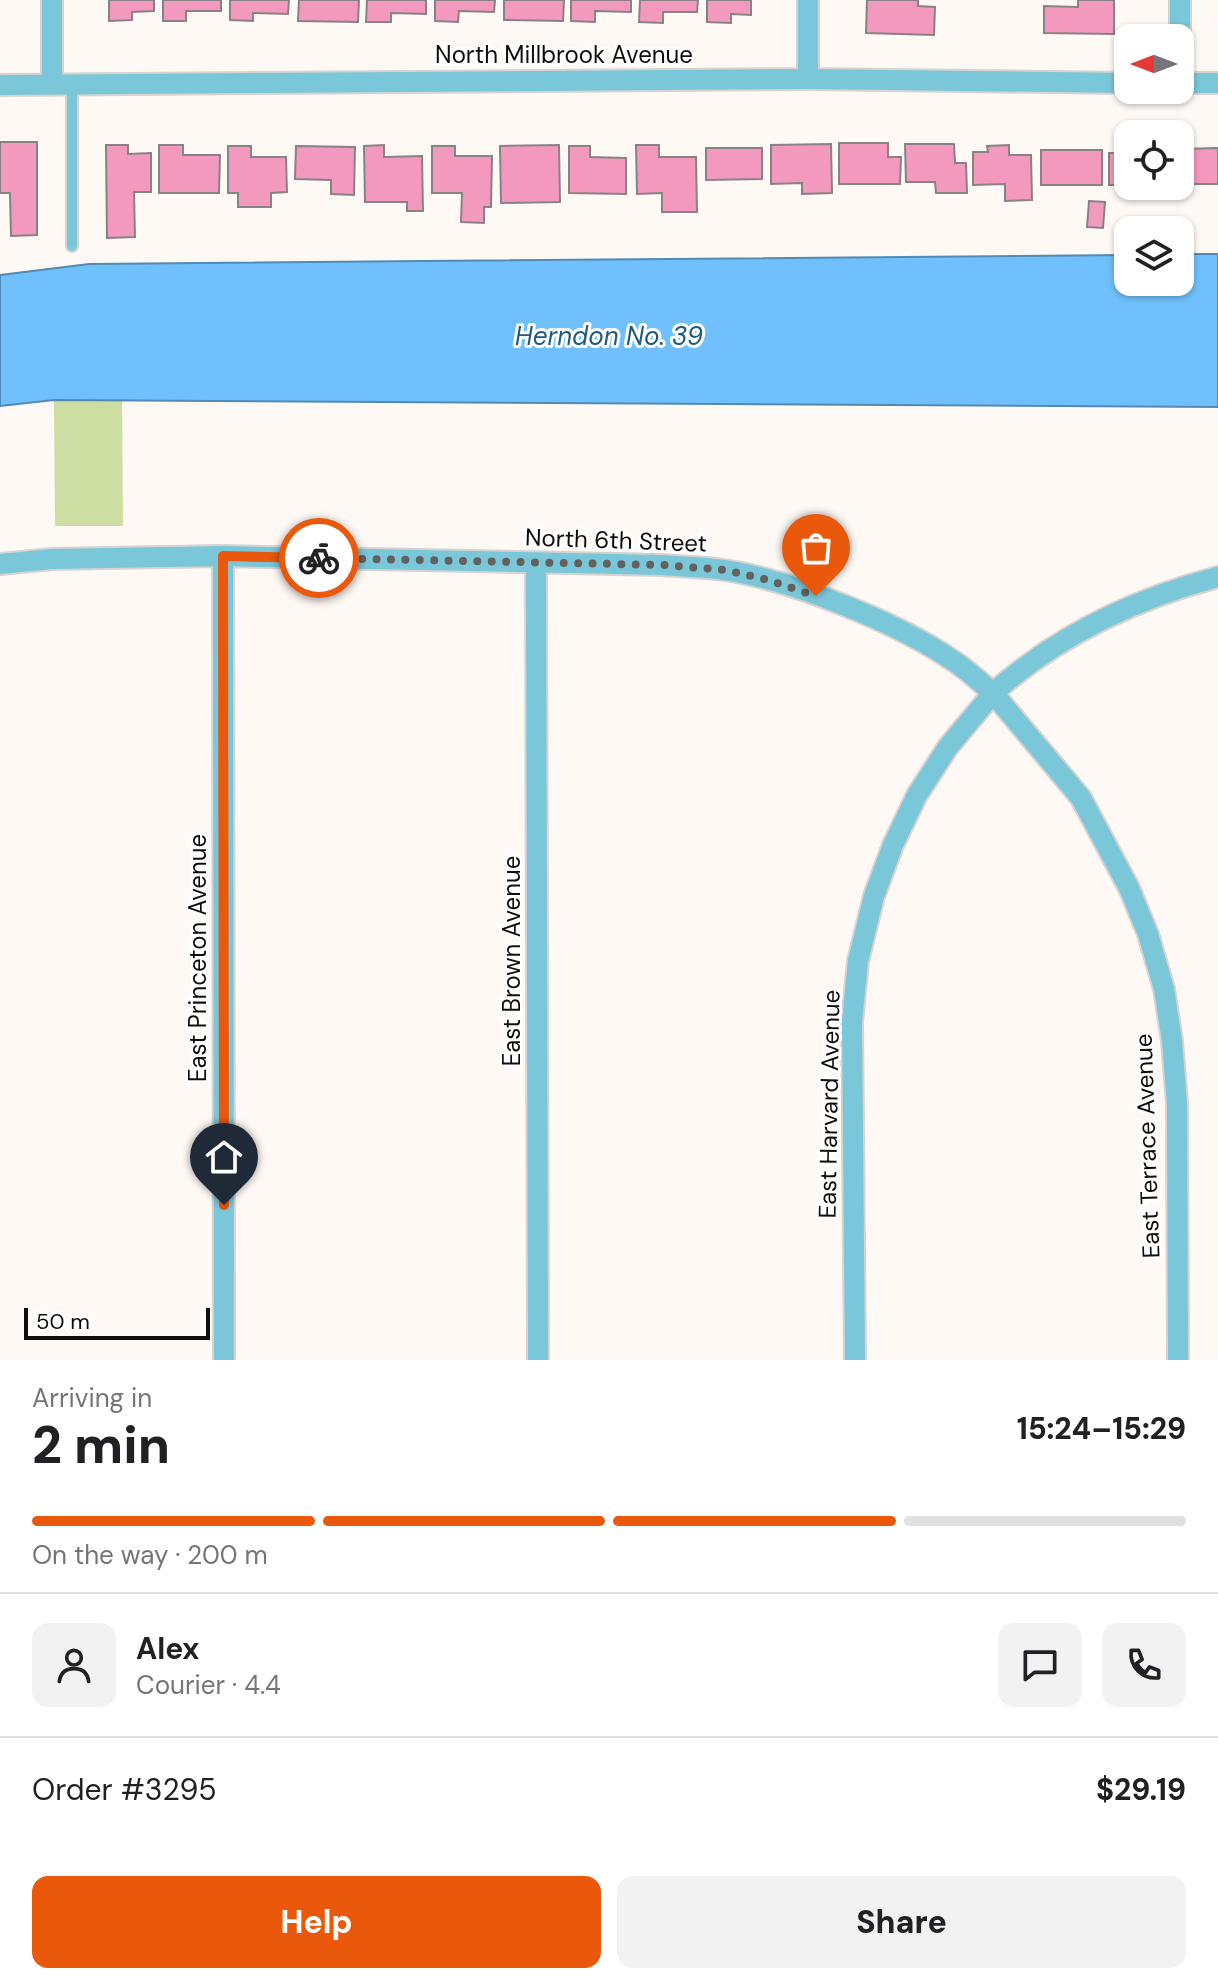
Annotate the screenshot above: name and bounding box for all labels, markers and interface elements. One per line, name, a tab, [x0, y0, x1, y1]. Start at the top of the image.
north arrow	[1114, 24, 1194, 104]
map controls	[1114, 24, 1194, 296]
street label: North Millbrook Avenue	[435, 39, 693, 70]
button: locate	[1114, 120, 1194, 200]
button: layers	[1114, 216, 1194, 296]
water label: Herndon No. 39	[515, 319, 703, 353]
pin	[782, 514, 850, 596]
courier	[279, 518, 359, 598]
street label: North 6th Street	[525, 521, 707, 559]
icon: bag	[794, 526, 838, 570]
icon: bike	[297, 536, 341, 580]
street label: East Princeton Avenue	[182, 834, 213, 1082]
street label: East Brown Avenue	[496, 856, 527, 1066]
street label: East Harvard Avenue	[812, 989, 846, 1219]
street label: East Terrace Avenue	[1128, 1033, 1166, 1259]
pin	[190, 1123, 258, 1205]
icon: home	[202, 1135, 246, 1179]
scale bar	[24, 1304, 210, 1340]
text: 50 m	[36, 1307, 90, 1336]
text: Arriving in	[32, 1381, 152, 1415]
text: 15:24–15:29	[1017, 1409, 1186, 1448]
text: 2 min	[32, 1411, 170, 1479]
text: On the way · 200 m	[32, 1538, 268, 1572]
button: person	[32, 1623, 116, 1707]
button: chat	[998, 1623, 1082, 1707]
button: phone	[1102, 1623, 1186, 1707]
text: Alex	[136, 1629, 199, 1668]
text: Courier · 4.4	[136, 1668, 281, 1702]
text: Order #3295	[32, 1770, 217, 1809]
text: $29.19	[1096, 1770, 1186, 1809]
button: Help	[32, 1876, 601, 1968]
button: Share	[617, 1876, 1186, 1968]

